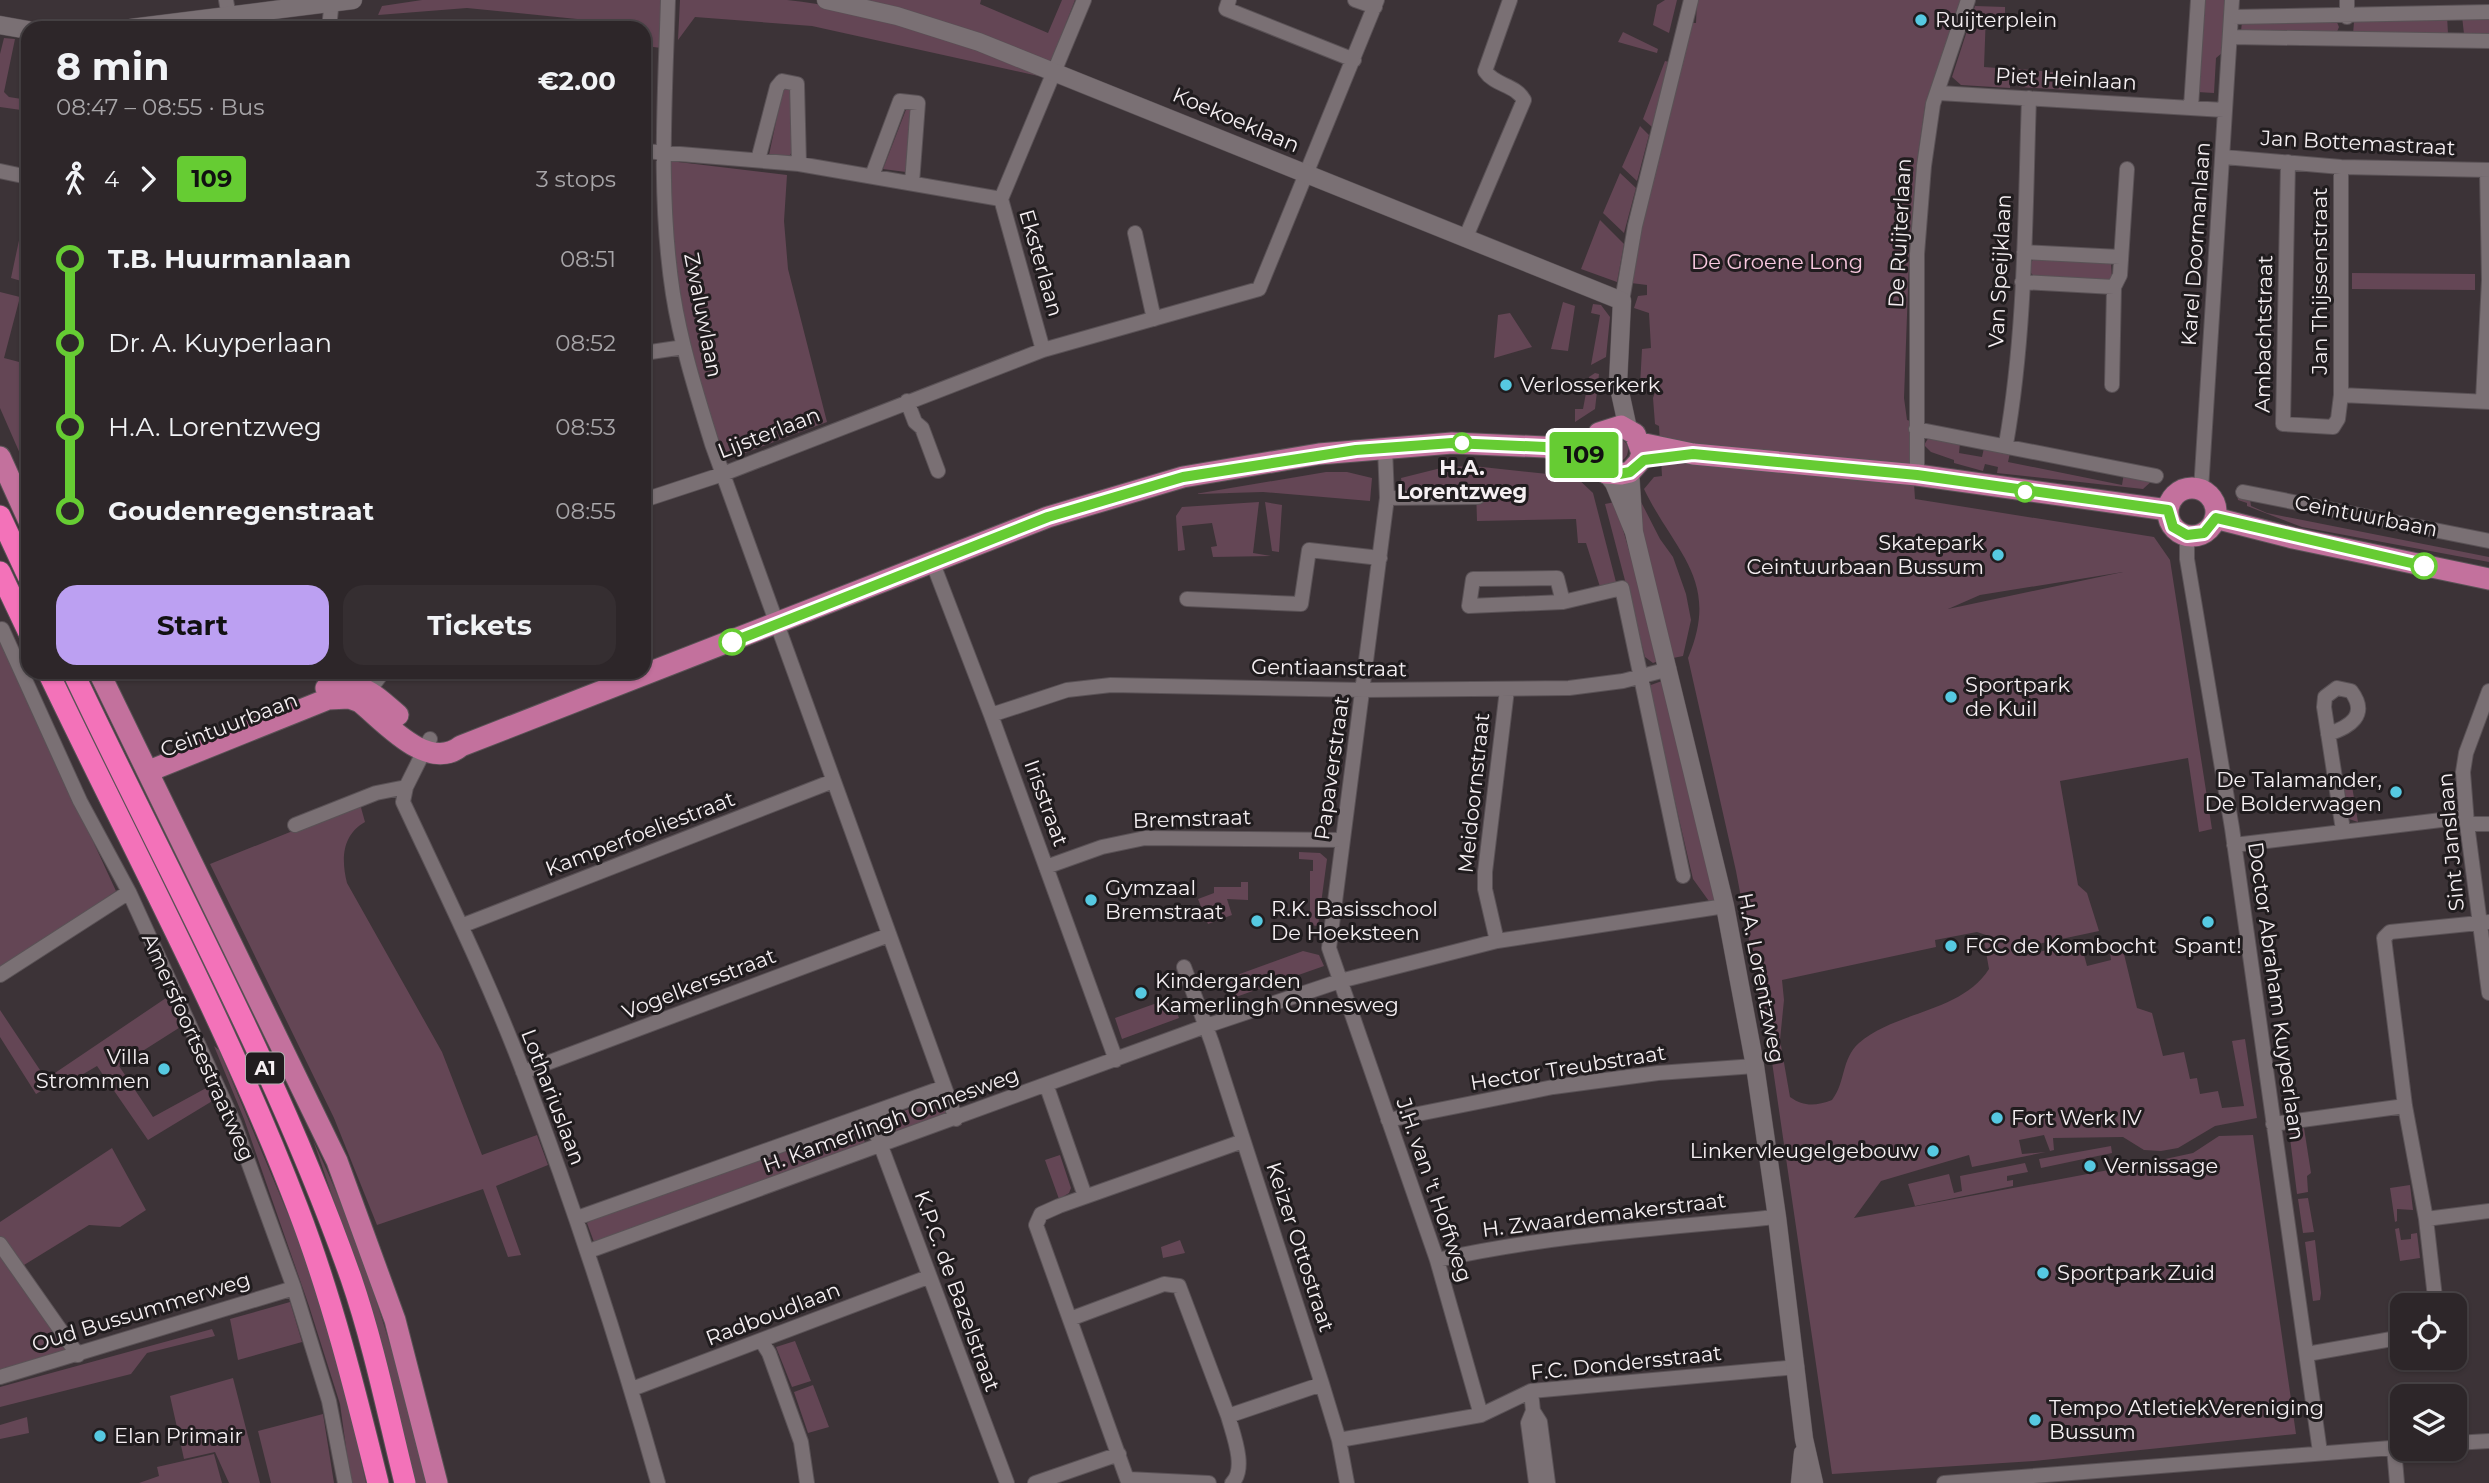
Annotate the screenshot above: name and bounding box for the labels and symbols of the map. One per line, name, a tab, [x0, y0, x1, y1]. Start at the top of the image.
place label: Ruijterplein	[1935, 7, 2057, 32]
marker: Ruijterplein	[1913, 12, 1929, 28]
street label: Piet Heinlaan	[1995, 62, 2137, 95]
street label: Koekoeklaan	[1169, 82, 1303, 158]
street label: Jan Bottemastraat	[2259, 125, 2456, 160]
street label: Karel Doormanlaan	[2176, 141, 2215, 347]
street label: De Ruijterlaan	[1883, 157, 1916, 308]
street label: Jan Thijssenstraat	[2307, 187, 2332, 376]
street label: Van Speijklaan	[1983, 193, 2016, 349]
street label: Eksterlaan	[1014, 206, 1069, 319]
park label: De Groene Long	[1691, 249, 1863, 274]
street label: Zwaluwlaan	[679, 250, 728, 379]
street label: Ambachtstraat	[2250, 255, 2277, 413]
place label: Verlosserkerk	[1520, 372, 1661, 397]
marker: Verlosserkerk	[1498, 377, 1514, 393]
street label: Lijsterlaan	[714, 402, 824, 464]
line badge: 109	[1544, 432, 1624, 478]
marker: H.A. Lorentzweg	[1452, 433, 1472, 453]
place label: H.A. Lorentzweg	[1397, 455, 1527, 504]
unlabelled marker	[2015, 482, 2035, 502]
street label: Ceintuurbaan	[2292, 489, 2440, 542]
place label: Skatepark Ceintuurbaan Bussum	[1747, 530, 1984, 579]
marker: Skatepark Ceintuurbaan Bussum	[1990, 547, 2006, 563]
unlabelled marker	[2411, 553, 2437, 579]
unlabelled marker	[719, 629, 745, 655]
street label: Gentiaanstraat	[1251, 654, 1407, 681]
place label: Sportpark de Kuil	[1965, 672, 2070, 721]
street label: Ceintuurbaan	[157, 687, 301, 762]
marker: Sportpark de Kuil	[1943, 689, 1959, 705]
street label: Papaverstraat	[1309, 694, 1354, 842]
street label: Meidoornstraat	[1453, 712, 1494, 874]
street label: Irisstraat	[1019, 756, 1074, 849]
place label: De Talamander, De Bolderwagen	[2204, 767, 2382, 816]
street label: Sint Janslaan	[2432, 772, 2469, 912]
marker: De Talamander, De Bolderwagen	[2388, 784, 2404, 800]
street label: Kamperfoeliestraat	[541, 786, 738, 881]
street label: Bremstraat	[1132, 804, 1252, 833]
street label: Doctor Abraham Kuyperlaan	[2243, 840, 2310, 1142]
place label: Gymzaal Bremstraat	[1105, 875, 1224, 924]
street label: H.A. Lorentzweg	[1733, 891, 1790, 1065]
marker: Gymzaal Bremstraat	[1083, 892, 1099, 908]
place label: R.K. Basisschool De Hoeksteen	[1271, 896, 1438, 945]
marker: R.K. Basisschool De Hoeksteen	[1249, 913, 1265, 929]
marker: Spant!	[2200, 914, 2216, 930]
street label: Amersfoortsestraatweg	[137, 929, 260, 1165]
place label: FCC de Kombocht	[1965, 933, 2157, 958]
place label: Spant!	[2174, 933, 2242, 958]
marker: FCC de Kombocht	[1943, 938, 1959, 954]
street label: Vogelkersstraat	[619, 943, 779, 1024]
place label: Kindergarden Kamerlingh Onnesweg	[1155, 968, 1399, 1017]
marker: Kindergarden Kamerlingh Onnesweg	[1133, 985, 1149, 1001]
street label: Lothariuslaan	[516, 1025, 591, 1168]
street label: Hector Treubstraat	[1468, 1040, 1667, 1095]
place label: Villa Strommen	[36, 1044, 150, 1093]
road number: A1	[246, 1052, 284, 1084]
marker: Villa Strommen	[156, 1061, 172, 1077]
street label: H. Kamerlingh Onnesweg	[759, 1061, 1022, 1178]
street label: J.H. van 't Hoffweg	[1391, 1094, 1478, 1285]
place label: Fort Werk IV	[2011, 1105, 2142, 1130]
marker: Fort Werk IV	[1989, 1110, 2005, 1126]
place label: Linkervleugelgebouw	[1690, 1138, 1920, 1163]
marker: Linkervleugelgebouw	[1925, 1143, 1941, 1159]
place label: Vernissage	[2104, 1153, 2218, 1178]
marker: Vernissage	[2082, 1158, 2098, 1174]
street label: Keizer Ottostraat	[1261, 1159, 1340, 1335]
street label: K.P.C. de Bazelstraat	[909, 1187, 1006, 1395]
street label: H. Zwaardemakerstraat	[1480, 1187, 1727, 1242]
place label: Sportpark Zuid	[2057, 1260, 2215, 1285]
marker: Sportpark Zuid	[2035, 1265, 2051, 1281]
street label: Oud Bussummerweg	[29, 1266, 253, 1357]
street label: Radboudlaan	[702, 1276, 844, 1351]
street label: F.C. Dondersstraat	[1529, 1340, 1723, 1385]
place label: Tempo AtletiekVereniging Bussum	[2049, 1395, 2324, 1444]
marker: Tempo AtletiekVereniging Bussum	[2027, 1412, 2043, 1428]
place label: Elan Primair	[114, 1423, 243, 1448]
marker: Elan Primair	[92, 1428, 108, 1444]

